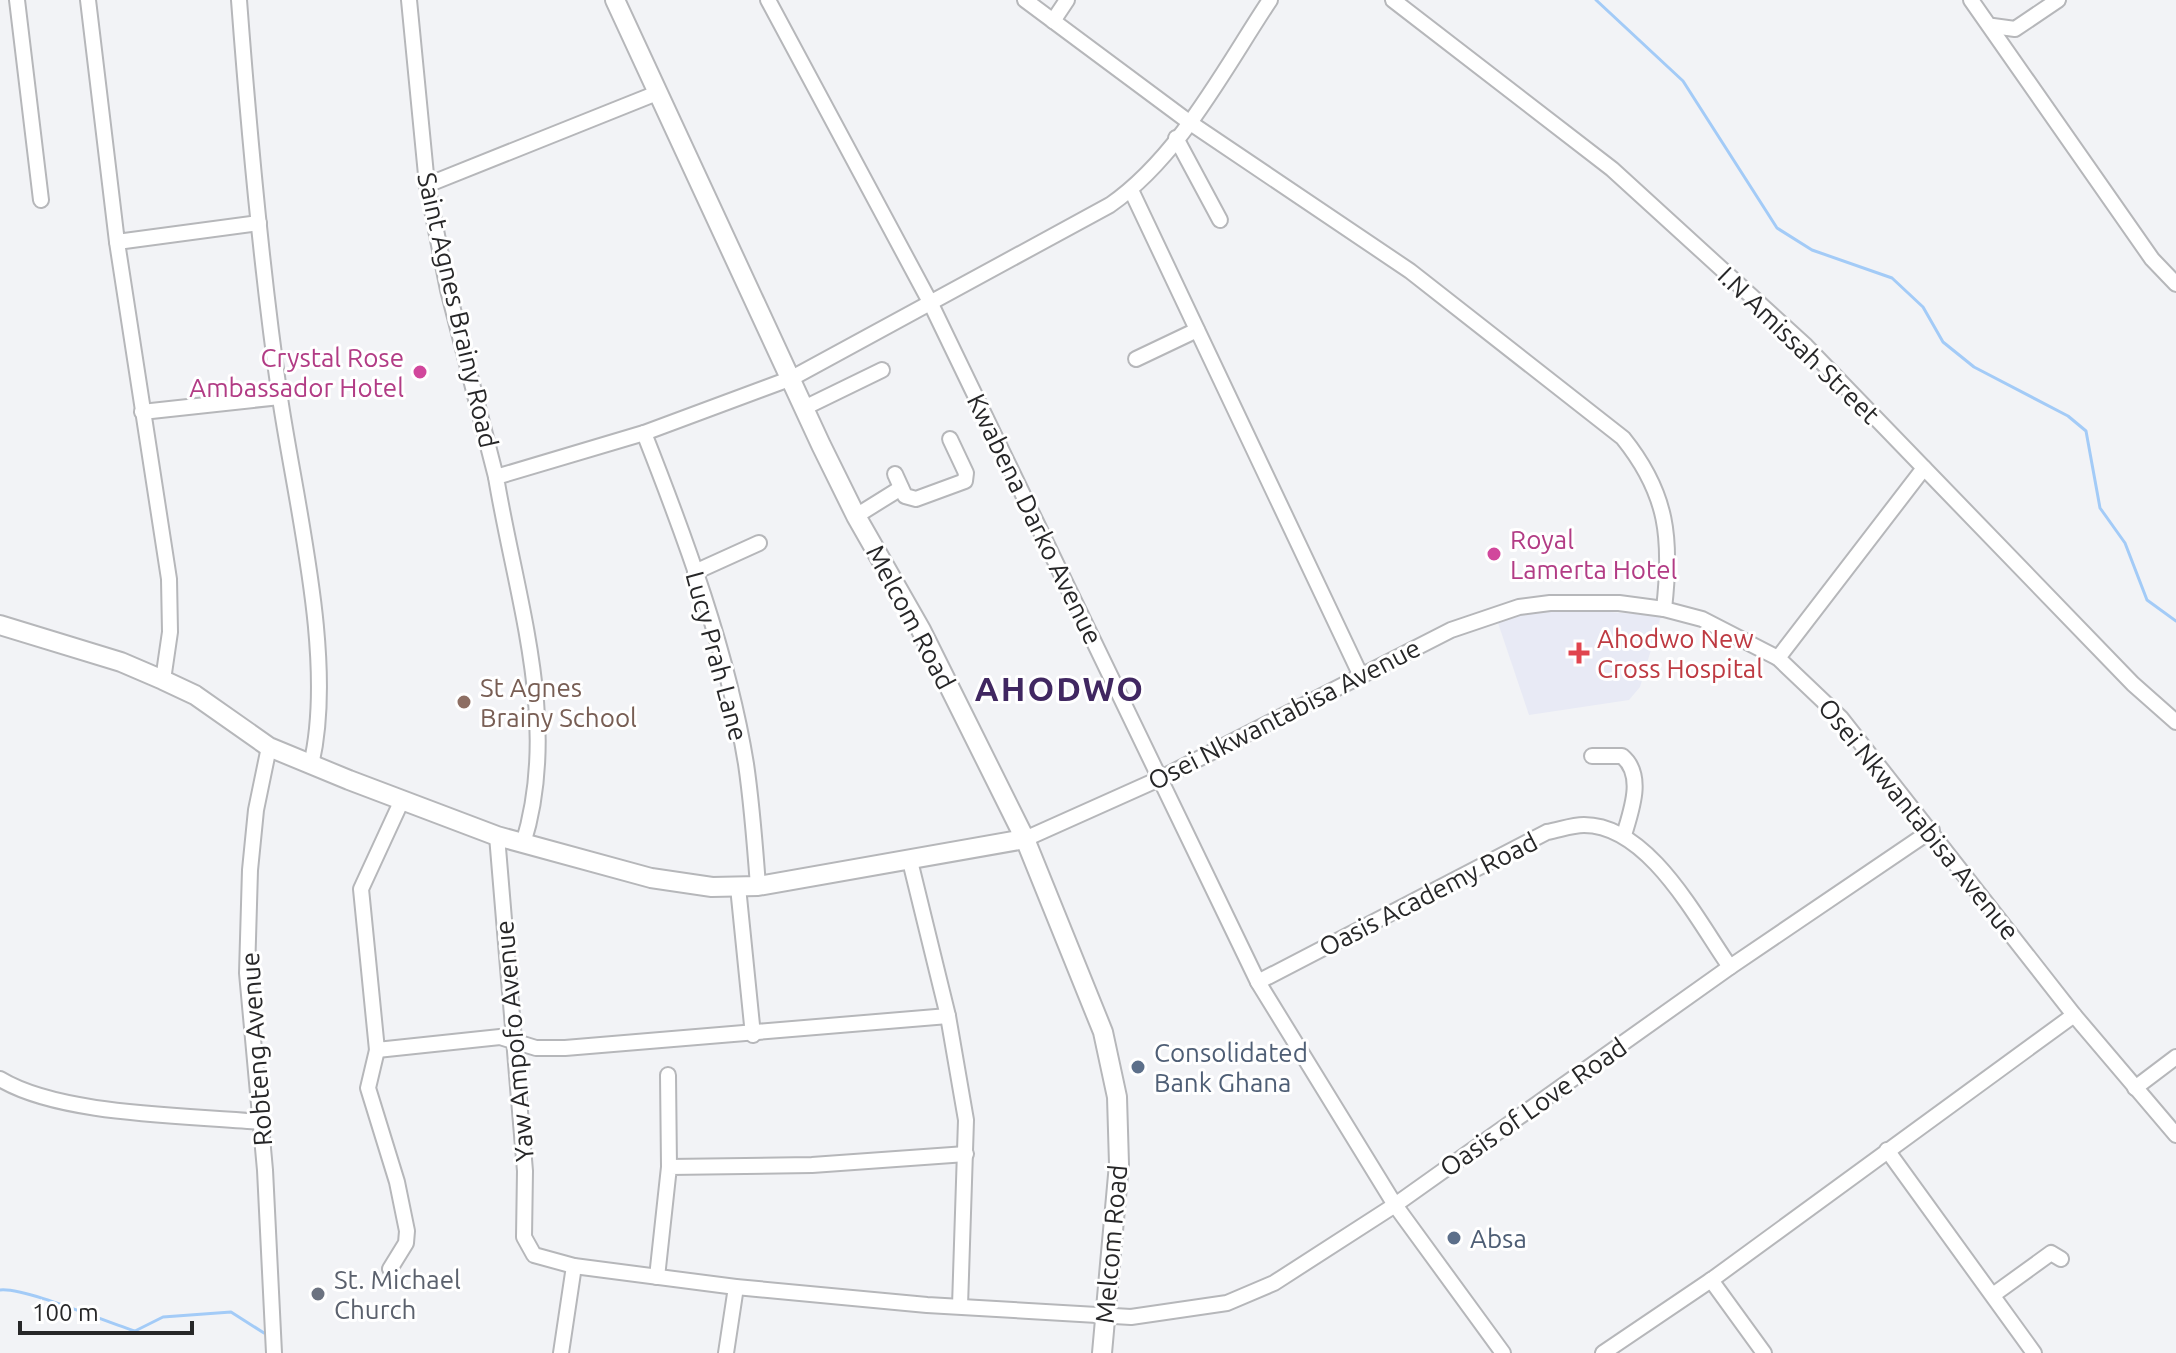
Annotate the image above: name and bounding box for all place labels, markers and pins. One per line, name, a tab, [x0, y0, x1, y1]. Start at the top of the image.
place label: Crystal Rose Ambassador Hotel	[189, 343, 404, 402]
marker: Crystal Rose Ambassador Hotel	[411, 363, 429, 381]
place label: Royal Lamerta Hotel	[1510, 525, 1678, 584]
marker: Royal Lamerta Hotel	[1485, 545, 1503, 563]
place label: Ahodwo New Cross Hospital	[1597, 624, 1763, 683]
marker: Ahodwo New Cross Hospital	[1568, 642, 1590, 664]
place label: St Agnes Brainy School	[480, 673, 637, 732]
marker: St Agnes Brainy School	[455, 693, 473, 711]
place label: Consolidated Bank Ghana	[1154, 1038, 1308, 1097]
marker: Consolidated Bank Ghana	[1129, 1058, 1147, 1076]
place label: Absa	[1470, 1224, 1527, 1253]
marker: Absa	[1445, 1229, 1463, 1247]
place label: St. Michael Church	[334, 1265, 461, 1324]
marker: St. Michael Church	[309, 1285, 327, 1303]

